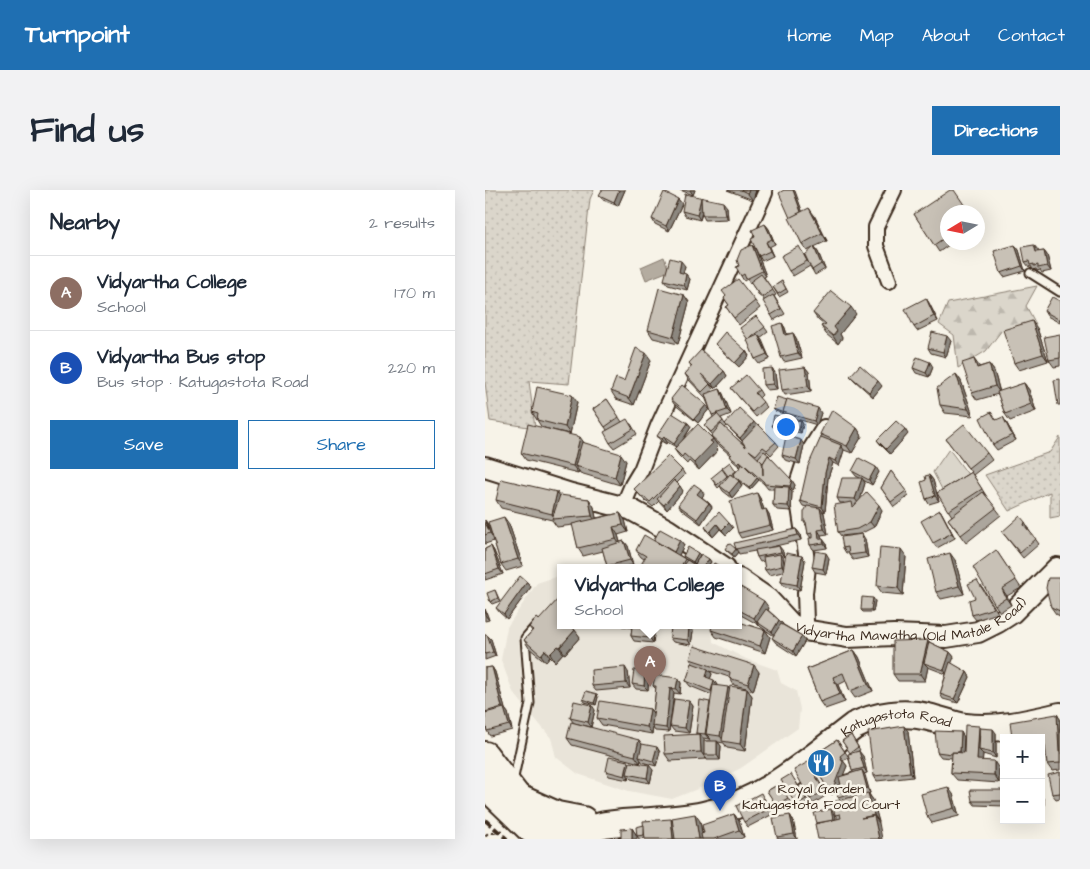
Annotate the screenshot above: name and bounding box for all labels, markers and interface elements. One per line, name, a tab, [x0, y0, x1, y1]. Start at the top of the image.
text: Turnpoint	[25, 18, 130, 52]
text: Home	[787, 23, 832, 48]
text: Map	[860, 23, 894, 48]
text: About	[922, 23, 970, 48]
text: Contact	[998, 23, 1065, 48]
text: Find us	[30, 106, 144, 155]
button: Directions	[932, 106, 1060, 155]
north arrow	[940, 205, 985, 250]
text: Nearby	[50, 208, 120, 237]
text: 2 results	[369, 212, 435, 234]
text: Vidyartha College	[97, 269, 247, 296]
text: A	[61, 282, 71, 304]
text: 170 m	[394, 282, 435, 304]
text: School	[97, 296, 146, 318]
text: Vidyartha Bus stop	[97, 344, 265, 371]
text: B	[60, 357, 72, 379]
text: 220 m	[388, 357, 435, 379]
text: Bus stop · Katugastota Road	[97, 371, 308, 393]
your location	[773, 414, 799, 440]
button: Save	[50, 420, 238, 469]
button: Share	[248, 420, 435, 469]
popup	[557, 564, 742, 629]
text: Vidyartha College	[575, 572, 724, 599]
street label: Vidyartha Mawatha (Old Matale Road)	[792, 593, 1032, 647]
text: School	[575, 599, 623, 621]
pin: A	[634, 646, 666, 687]
street label: Katugastota Road	[837, 704, 954, 742]
map controls	[1000, 734, 1045, 824]
button: +	[1000, 734, 1045, 779]
restaurant icon: Royal Garden Katugastota Food Court	[806, 748, 836, 778]
pin: B	[704, 770, 736, 811]
place label: Royal Garden Katugastota Food Court	[742, 779, 900, 815]
button: −	[1000, 779, 1045, 824]

